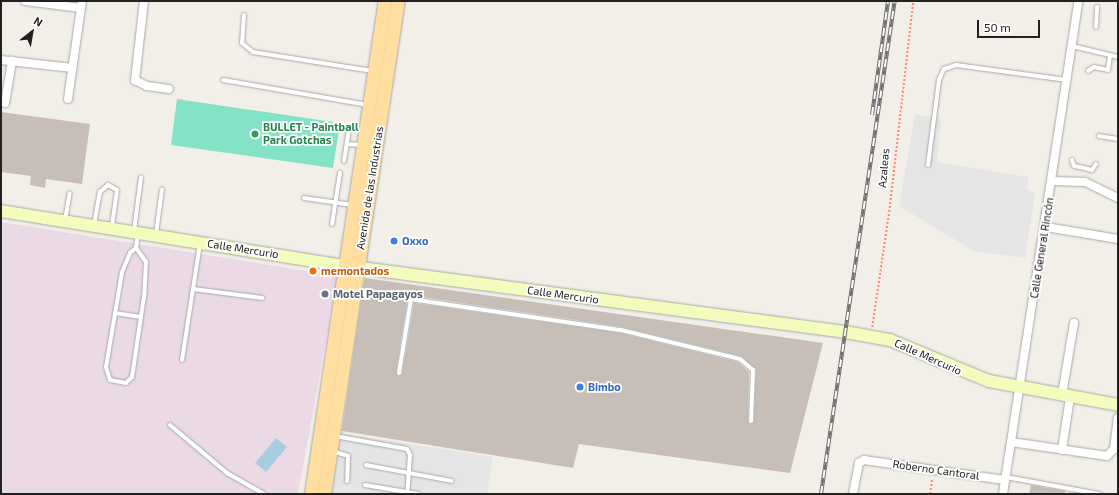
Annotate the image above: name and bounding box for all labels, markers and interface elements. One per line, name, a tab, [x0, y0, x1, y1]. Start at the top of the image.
north arrow	[12, 12, 52, 52]
scale bar	[979, 12, 1042, 38]
text: N	[32, 14, 45, 29]
text: 50 m	[984, 20, 1011, 34]
place label: BULLET - Paintball Park Gotchas	[263, 121, 359, 147]
street label: Avenida de las Industrias	[354, 125, 386, 251]
marker: BULLET - Paintball Park Gotchas	[250, 129, 260, 139]
street label: Azaleas	[876, 148, 892, 188]
street label: Calle General Rincón	[1027, 196, 1057, 300]
place label: Oxxo	[402, 234, 428, 248]
marker: Oxxo	[389, 236, 399, 246]
street label: Calle Mercurio	[206, 237, 280, 261]
place label: memontados	[321, 264, 389, 278]
marker: memontados	[308, 266, 318, 276]
street label: Calle Mercurio	[526, 283, 600, 307]
place label: Motel Papagayos	[333, 287, 423, 301]
marker: Motel Papagayos	[320, 289, 330, 299]
street label: Calle Mercurio	[892, 336, 964, 378]
place label: Bimbo	[588, 380, 621, 394]
marker: Bimbo	[575, 382, 585, 392]
street label: Roberno Cantoral	[892, 457, 980, 483]

